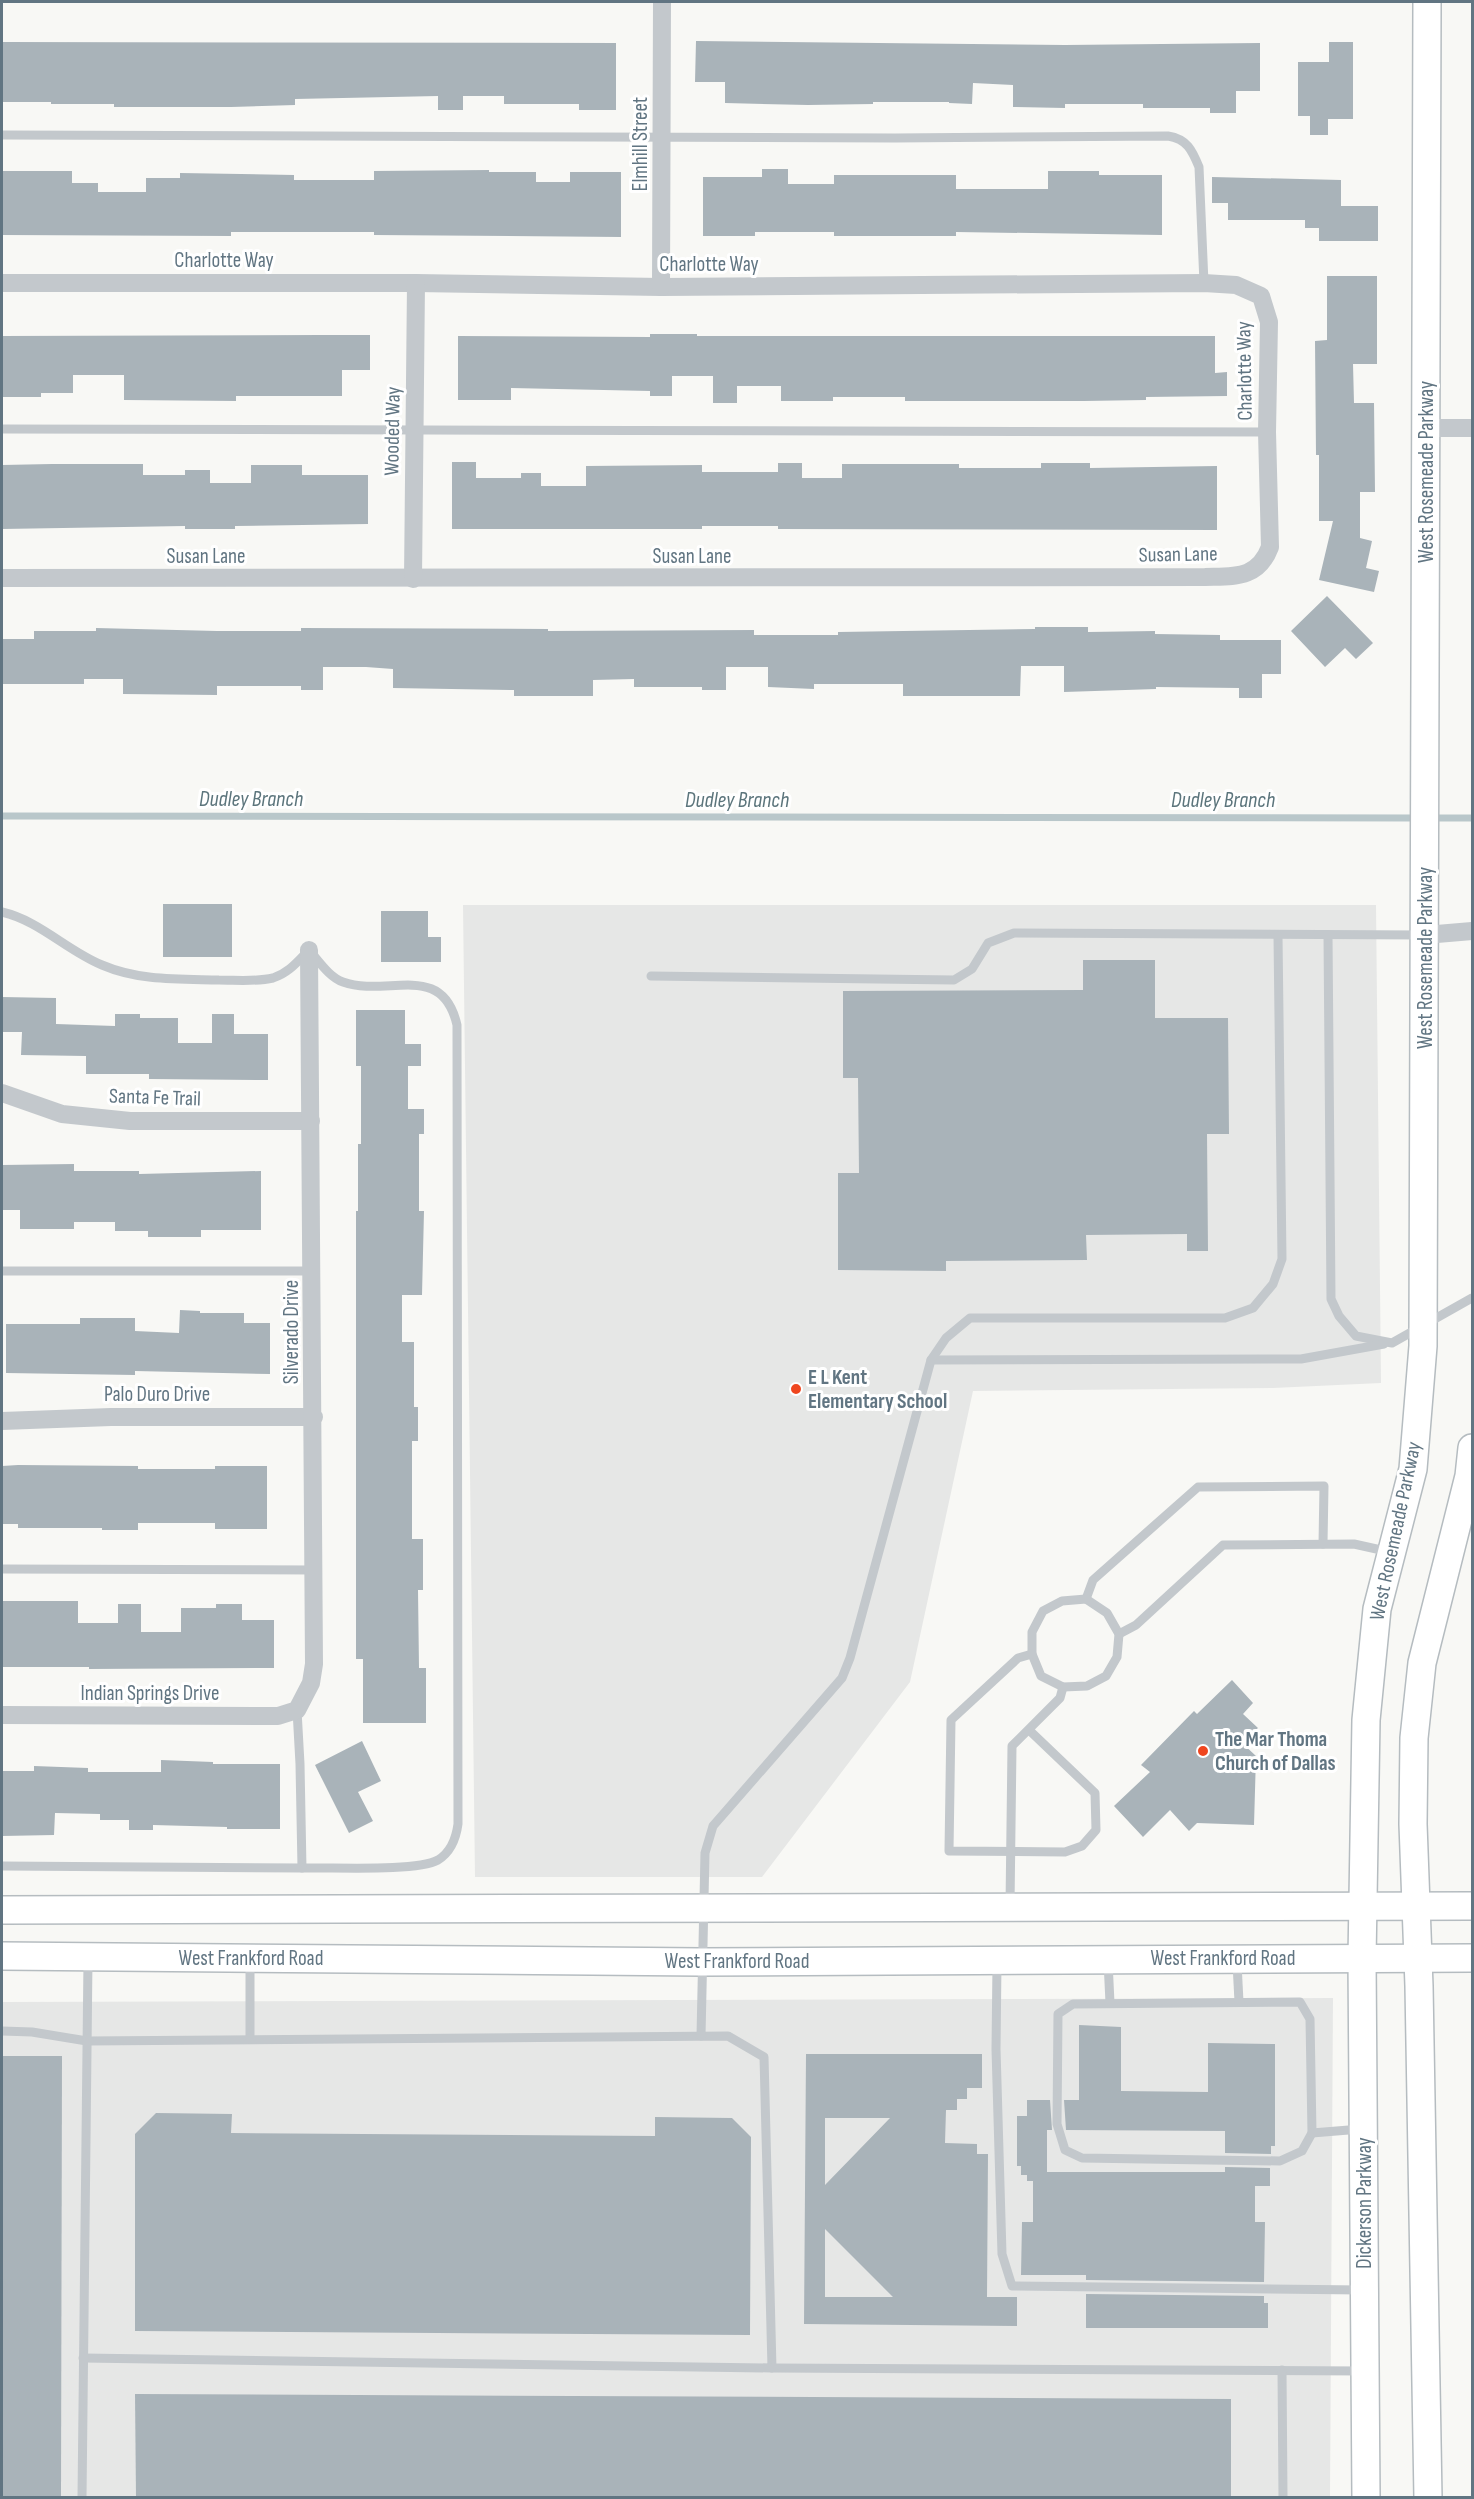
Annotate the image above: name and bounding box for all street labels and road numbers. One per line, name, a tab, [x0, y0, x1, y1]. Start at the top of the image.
street label: Elmhill Street	[628, 97, 653, 191]
street label: Charlotte Way	[174, 248, 274, 273]
street label: Charlotte Way	[659, 252, 759, 277]
street label: Charlotte Way	[1231, 321, 1258, 421]
street label: West Rosemeade Parkway	[1414, 381, 1439, 563]
street label: Wooded Way	[379, 386, 406, 476]
street label: Susan Lane	[1138, 541, 1218, 568]
street label: Susan Lane	[167, 544, 245, 569]
street label: Susan Lane	[653, 544, 731, 569]
street label: West Rosemeade Parkway	[1413, 867, 1438, 1049]
street label: Santa Fe Trail	[109, 1083, 201, 1112]
street label: Silverado Drive	[279, 1280, 304, 1384]
street label: Palo Duro Drive	[104, 1382, 210, 1407]
street label: West Rosemeade Parkway	[1364, 1439, 1427, 1623]
street label: Indian Springs Drive	[81, 1681, 219, 1706]
street label: West Frankford Road	[179, 1946, 323, 1971]
street label: West Frankford Road	[1151, 1946, 1295, 1971]
street label: West Frankford Road	[665, 1949, 809, 1974]
street label: Dickerson Parkway	[1352, 2137, 1377, 2269]

